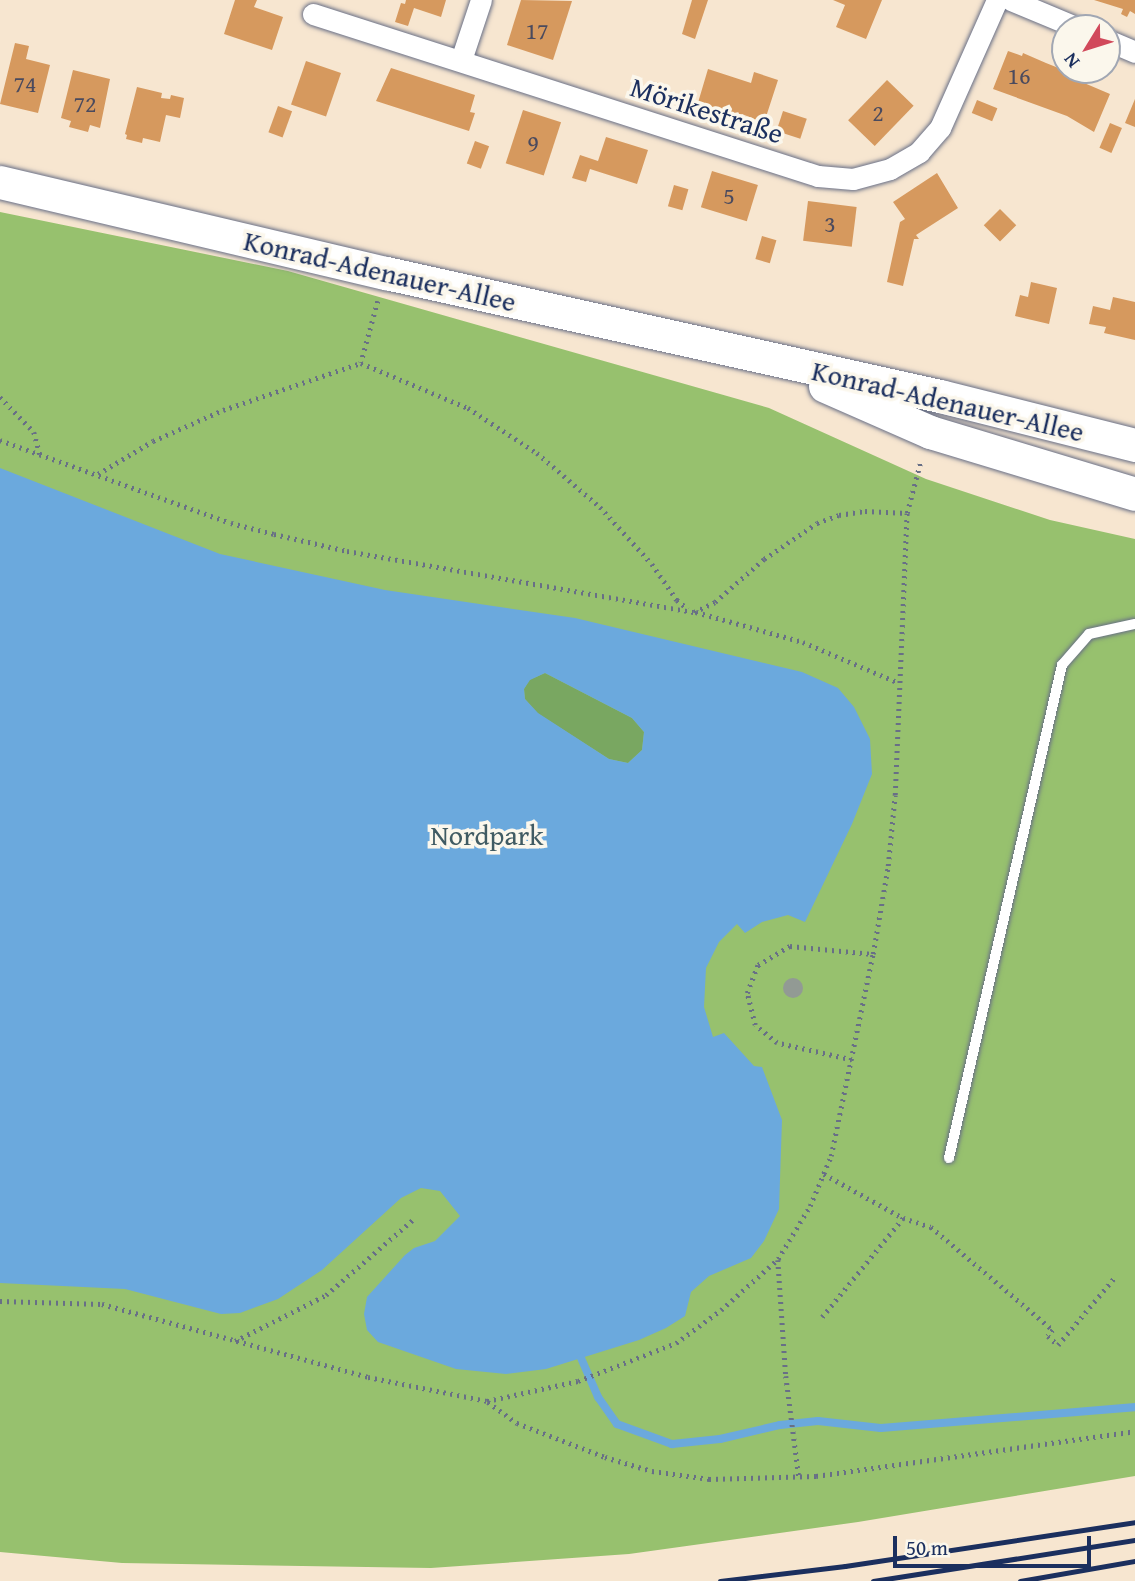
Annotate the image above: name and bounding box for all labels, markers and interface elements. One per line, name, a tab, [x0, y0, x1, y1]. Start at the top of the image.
north arrow	[1051, 14, 1121, 84]
house number: 17	[525, 17, 549, 45]
text: N	[1056, 47, 1086, 74]
house number: 16	[1007, 62, 1031, 90]
house number: 74	[13, 70, 37, 98]
street label: Mörikestraße	[626, 70, 788, 150]
house number: 72	[73, 90, 97, 118]
house number: 2	[872, 99, 884, 127]
house number: 9	[527, 129, 539, 157]
house number: 5	[723, 182, 735, 210]
house number: 3	[824, 210, 836, 238]
street label: Konrad-Adenauer-Allee	[241, 223, 519, 319]
street label: Konrad-Adenauer-Allee	[809, 353, 1087, 449]
park label: Nordpark	[431, 818, 543, 852]
scale bar	[897, 1522, 1095, 1566]
text: 50 m	[906, 1532, 948, 1563]

